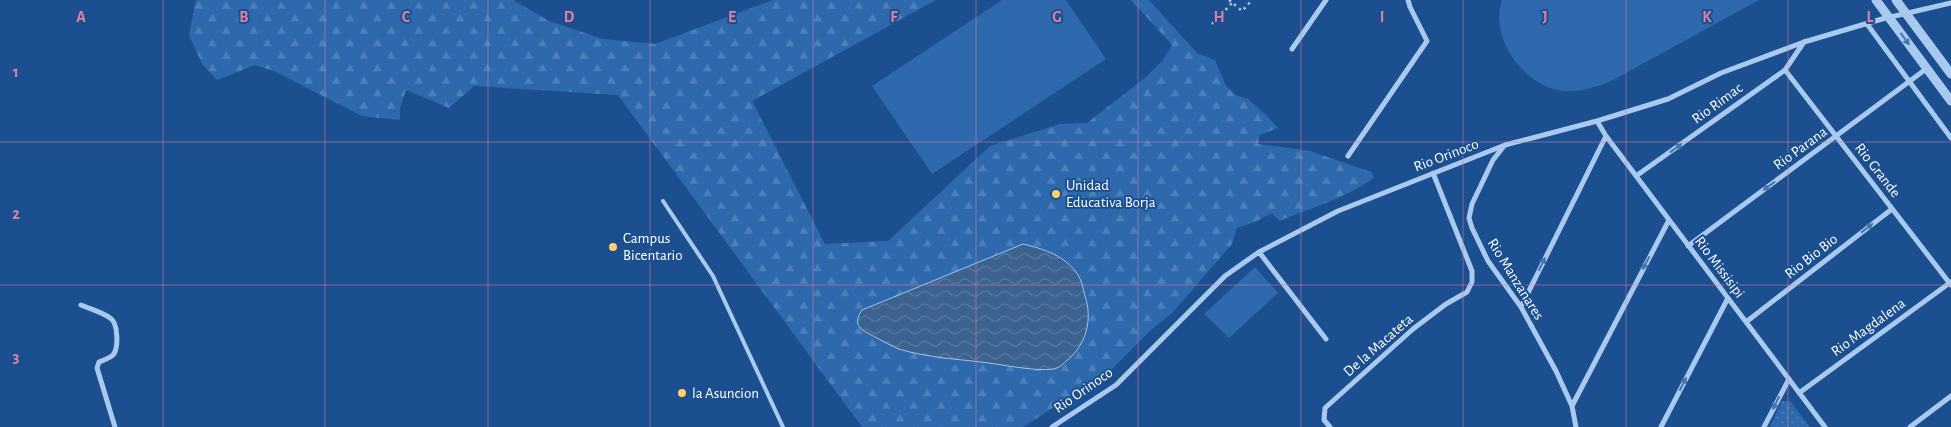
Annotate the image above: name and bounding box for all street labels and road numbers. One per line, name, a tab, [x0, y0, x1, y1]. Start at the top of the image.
street label: Rio Rimac	[1689, 80, 1746, 127]
street label: Rio Parana	[1771, 124, 1830, 173]
street label: Rio Orinoco	[1412, 136, 1481, 175]
street label: Rio Grande	[1852, 140, 1903, 200]
street label: Rio Bio Bio	[1782, 231, 1841, 282]
street label: Rio Missisipi	[1692, 234, 1747, 301]
street label: Rio Manzanares	[1485, 236, 1547, 323]
street label: Rio Magdalena	[1828, 296, 1908, 359]
street label: De la Macateta	[1341, 311, 1416, 379]
street label: Rio Orinoco	[1051, 365, 1115, 416]

